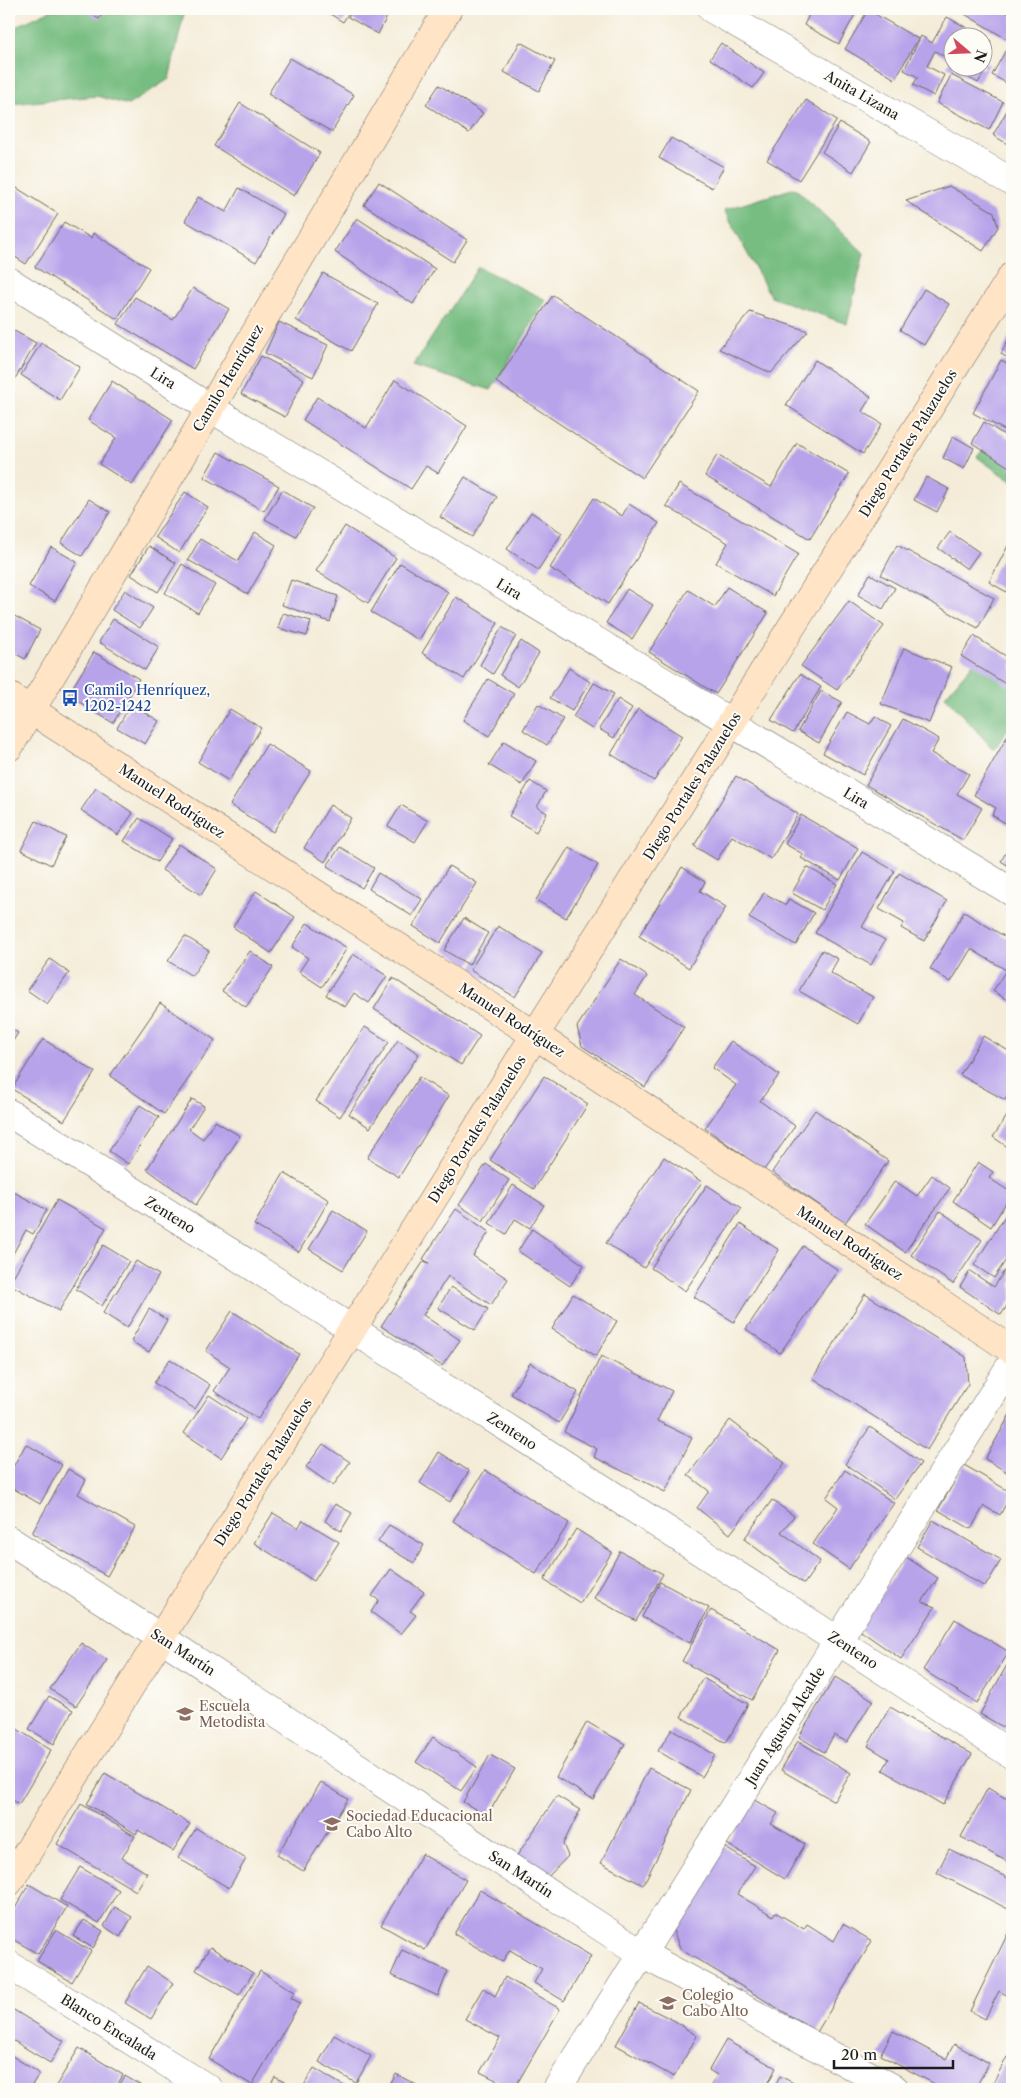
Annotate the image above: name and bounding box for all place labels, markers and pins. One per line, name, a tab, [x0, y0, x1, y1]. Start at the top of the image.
place label: Camilo Henríquez, 1202-1242	[84, 681, 210, 715]
bus stop icon: Camilo Henríquez, 1202-1242	[60, 688, 80, 708]
place label: Escuela Metodista	[199, 1697, 266, 1731]
school or university icon: Escuela Metodista	[175, 1704, 195, 1724]
place label: Sociedad Educacional Cabo Alto	[346, 1807, 493, 1841]
school or university icon: Sociedad Educacional Cabo Alto	[322, 1814, 342, 1834]
place label: Colegio Cabo Alto	[682, 1986, 748, 2020]
school or university icon: Colegio Cabo Alto	[658, 1993, 678, 2013]

